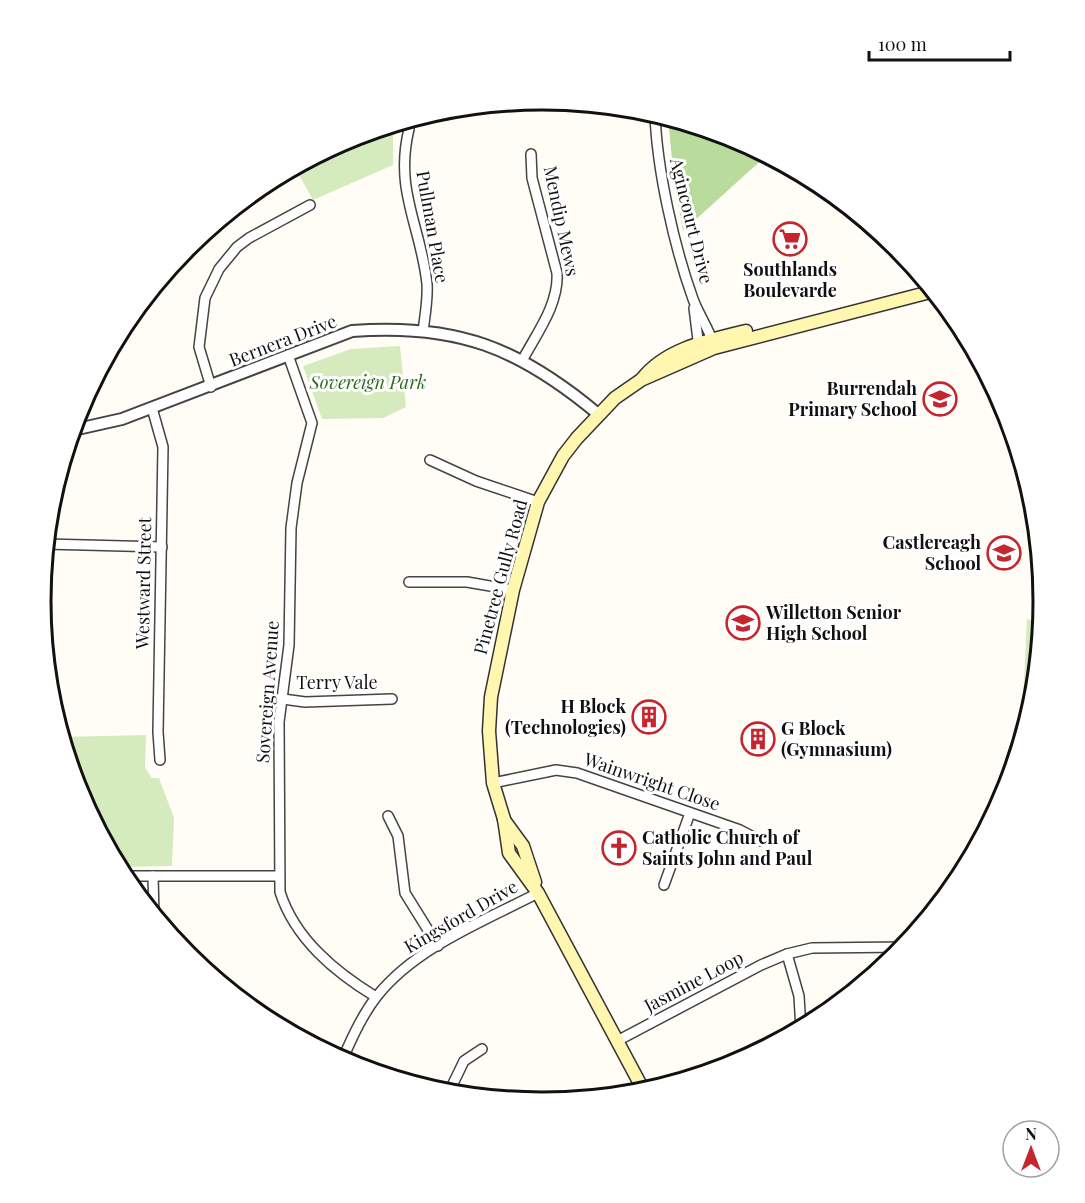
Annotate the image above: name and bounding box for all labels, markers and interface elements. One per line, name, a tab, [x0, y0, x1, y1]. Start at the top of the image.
scale bar	[869, 24, 1010, 62]
text: 100 m	[878, 32, 927, 56]
street label: Agincourt Drive	[665, 155, 719, 286]
street label: Mendip Mews	[539, 163, 585, 278]
street label: Pullman Place	[411, 169, 455, 285]
supermarket icon: Southlands Boulevarde	[772, 221, 808, 257]
place label: Southlands Boulevarde	[743, 257, 837, 302]
street label: Bernera Drive	[225, 309, 340, 372]
park label: Sovereign Park	[309, 370, 426, 394]
place label: Burrendah Primary School	[788, 376, 917, 421]
school or university icon: Burrendah Primary School	[922, 381, 958, 417]
street label: Pinetree Gully Road	[468, 496, 532, 657]
street label: Westward Street	[130, 516, 156, 650]
place label: Castlereagh School	[883, 530, 981, 575]
school or university icon: Castlereagh School	[986, 535, 1022, 571]
place label: Willetton Senior High School	[765, 600, 902, 645]
school or university icon: Willetton Senior High School	[725, 605, 761, 641]
street label: Sovereign Avenue	[250, 620, 284, 764]
street label: Terry Vale	[296, 670, 378, 694]
place label: H Block (Technologies)	[505, 694, 626, 739]
building icon: H Block (Technologies)	[631, 699, 667, 735]
place label: G Block (Gymnasium)	[781, 716, 892, 761]
building icon: G Block (Gymnasium)	[740, 721, 776, 757]
street label: Wainwright Close	[580, 746, 724, 816]
place label: Catholic Church of Saints John and Paul	[642, 825, 813, 870]
church icon: Catholic Church of Saints John and Paul	[601, 830, 637, 866]
street label: Kingsford Drive	[399, 874, 522, 958]
street label: Jasmine Loop	[639, 945, 747, 1018]
north arrow	[1001, 1119, 1061, 1179]
text: N	[1025, 1123, 1037, 1144]

